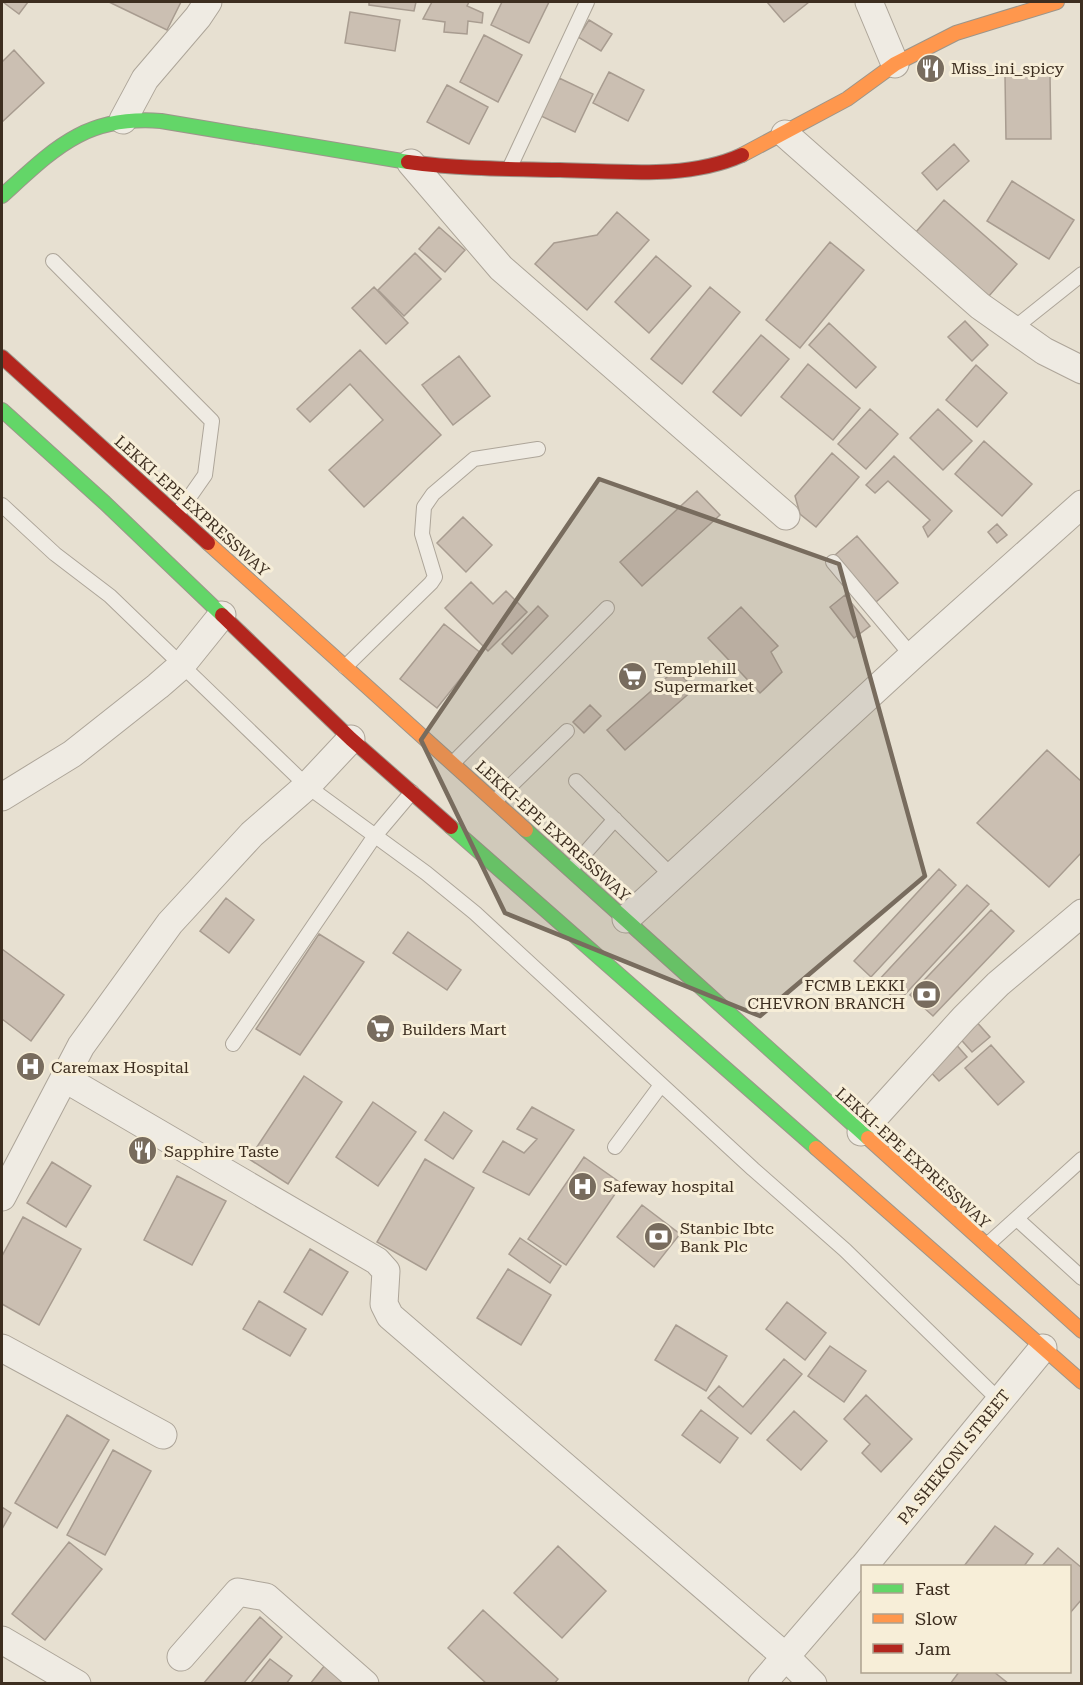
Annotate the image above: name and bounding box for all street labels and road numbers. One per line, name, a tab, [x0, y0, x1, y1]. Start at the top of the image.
street label: LEKKI-EPE EXPRESSWAY	[111, 432, 273, 580]
street label: LEKKI-EPE EXPRESSWAY	[472, 757, 634, 905]
street label: LEKKI-EPE EXPRESSWAY	[832, 1084, 994, 1232]
street label: PA SHEKONI STREET	[894, 1386, 1014, 1528]

